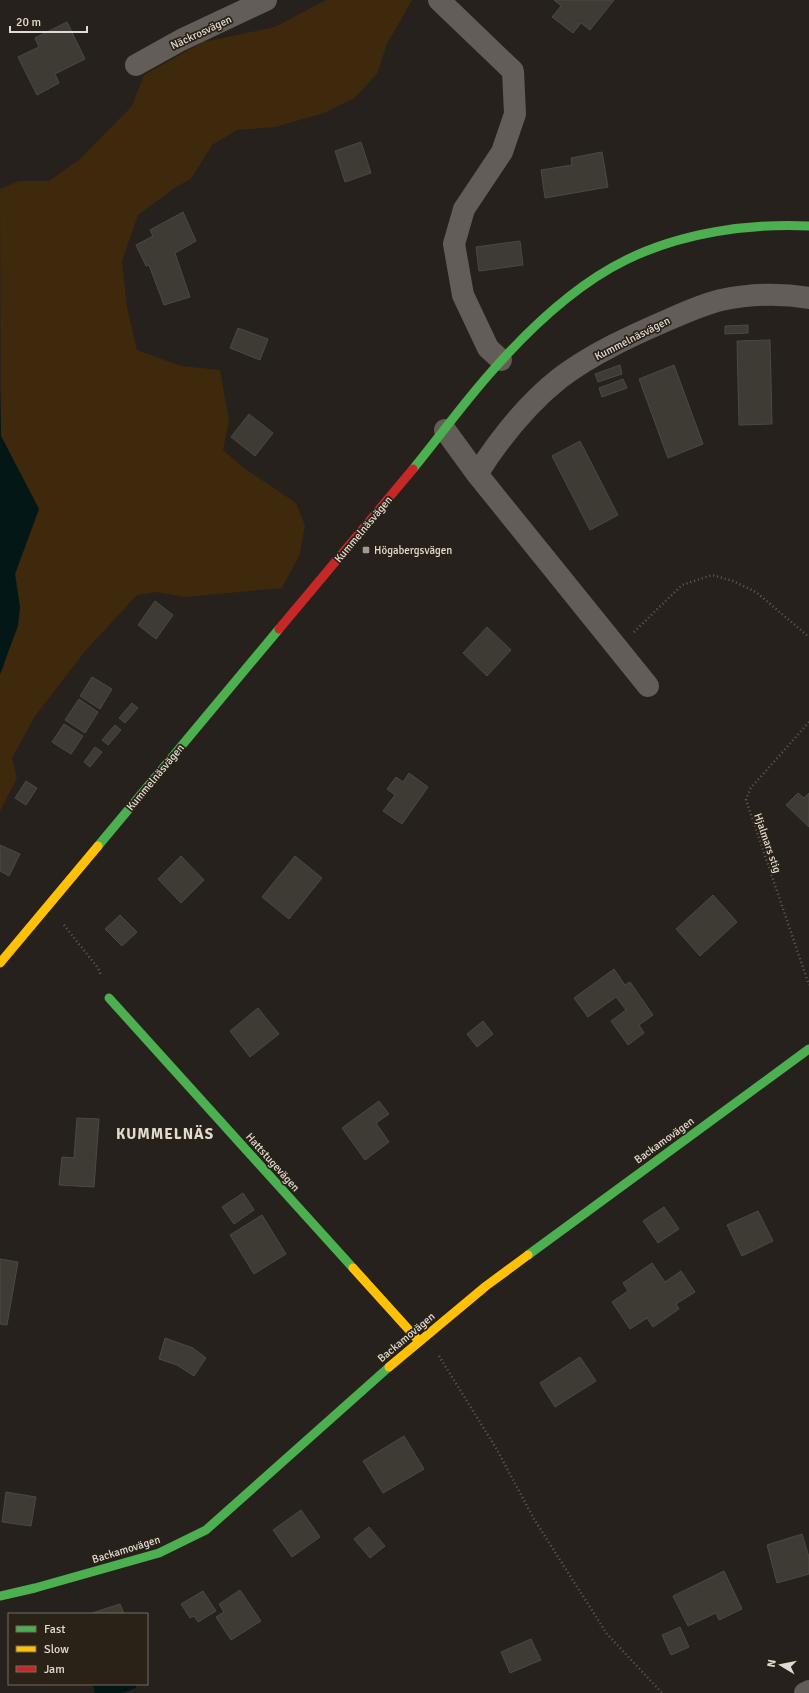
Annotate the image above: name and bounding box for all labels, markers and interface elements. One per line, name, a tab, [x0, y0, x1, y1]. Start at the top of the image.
scale bar	[10, 8, 87, 34]
street label: Näckrosvägen	[169, 13, 234, 52]
text: 20 m	[16, 15, 41, 30]
street label: Kummelnäsvägen	[592, 314, 672, 363]
street label: Kummelnäsvägen	[332, 493, 395, 565]
place label: Högabergsvägen	[374, 544, 452, 557]
marker: Högabergsvägen	[361, 545, 371, 555]
street label: Kummelnäsvägen	[124, 741, 187, 813]
street label: Hjalmars stig	[751, 812, 784, 875]
street label: Backamovägen	[632, 1114, 697, 1166]
district label: KUMMELNÄS	[116, 1125, 214, 1143]
street label: Hattstugevägen	[243, 1130, 302, 1194]
street label: Backamovägen	[375, 1310, 438, 1365]
street label: Backamovägen	[90, 1533, 162, 1566]
legend	[8, 1613, 148, 1685]
text: Fast	[44, 1622, 65, 1637]
text: Slow	[44, 1642, 69, 1657]
north arrow	[761, 1645, 801, 1685]
text: N	[765, 1658, 779, 1668]
text: Jam	[44, 1662, 65, 1677]

